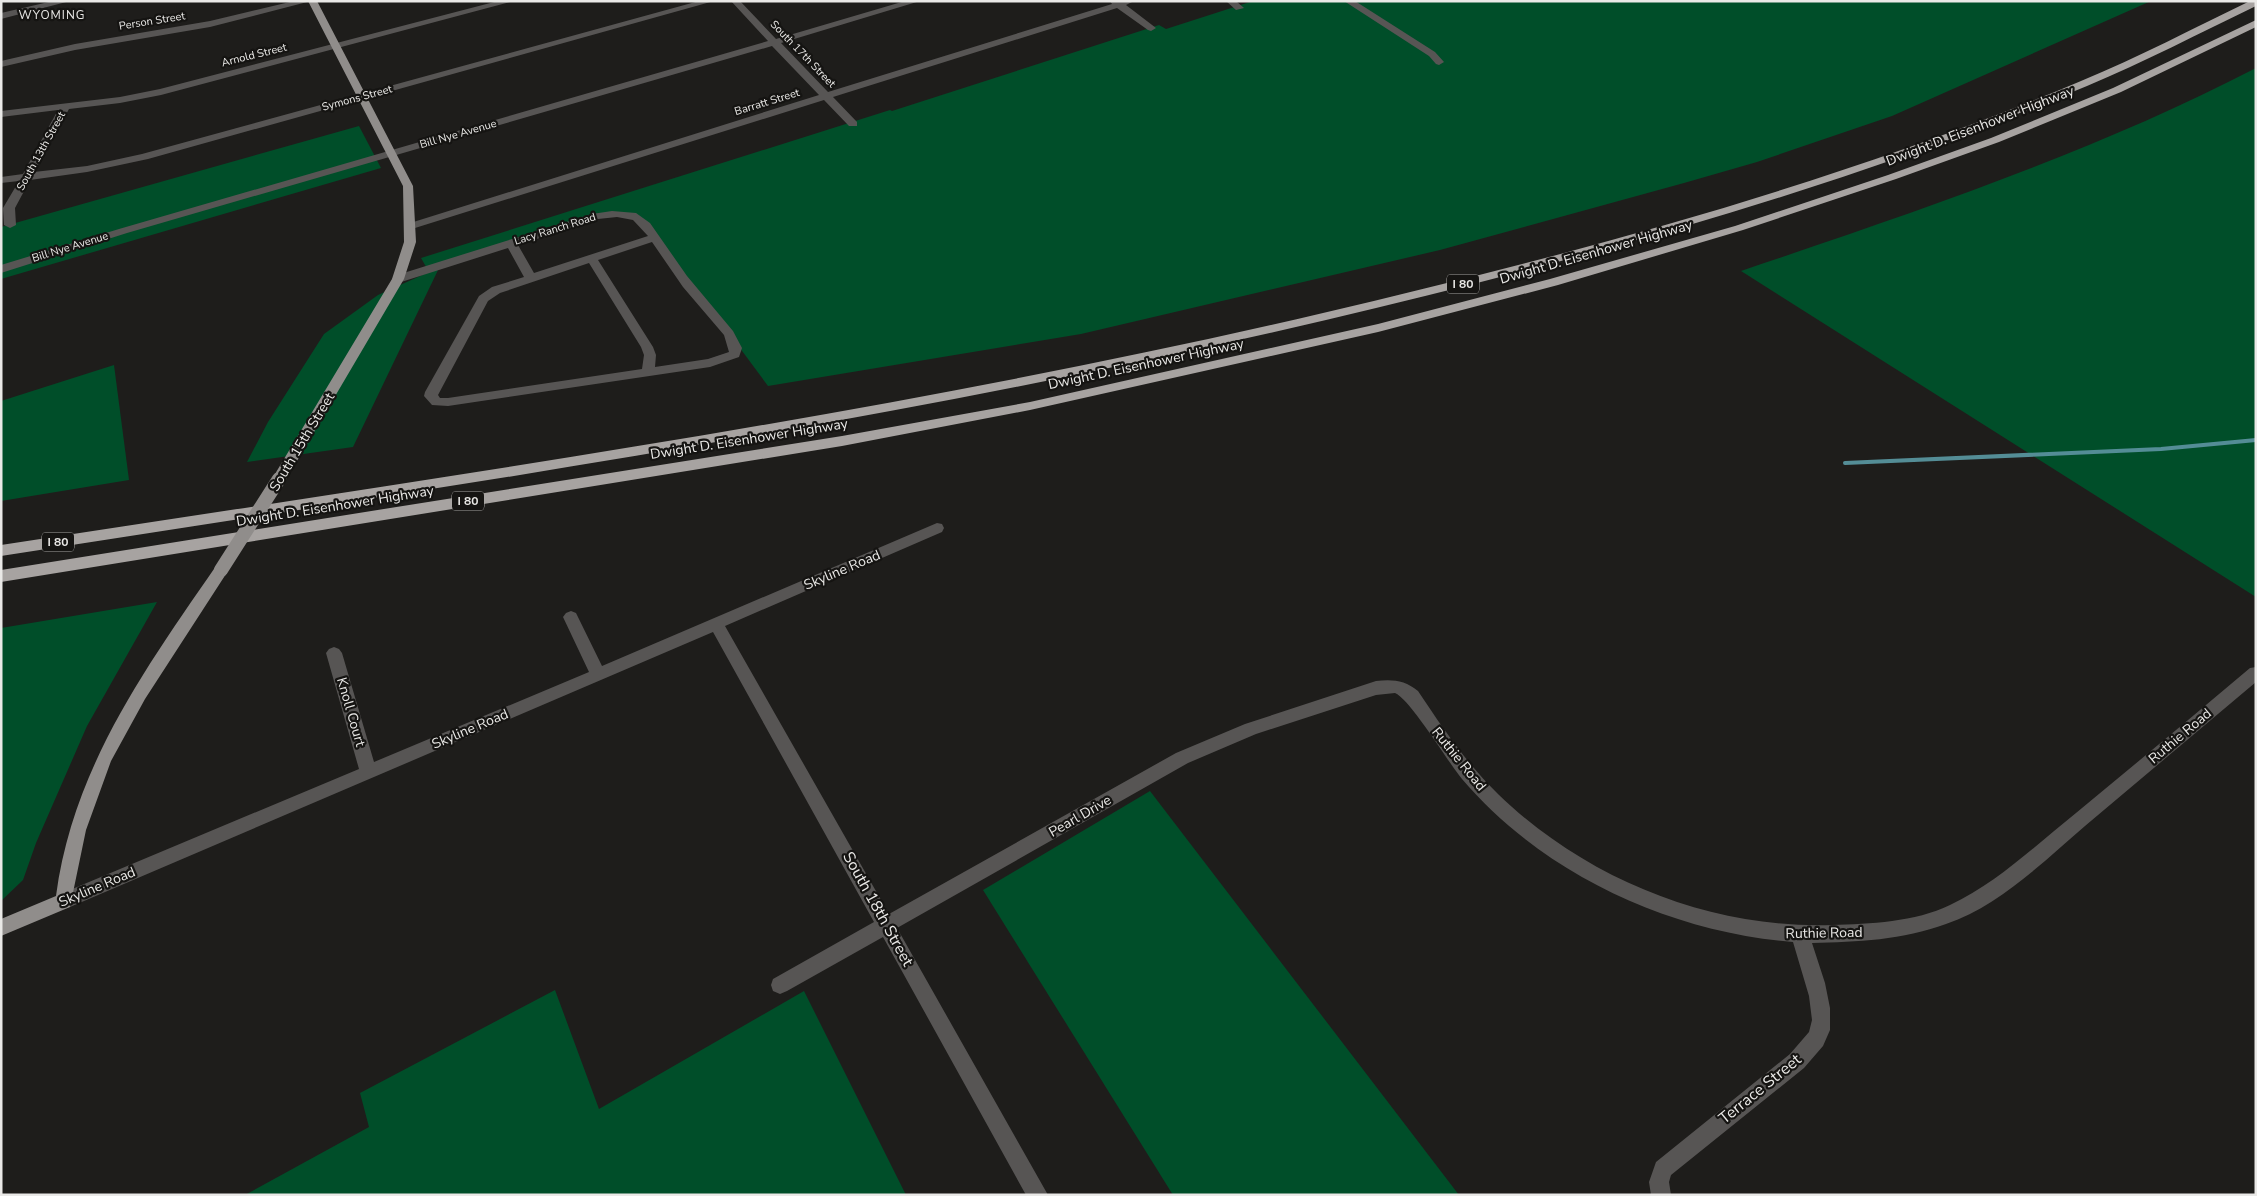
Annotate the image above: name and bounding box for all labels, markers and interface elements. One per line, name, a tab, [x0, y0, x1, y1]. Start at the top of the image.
district label: WYOMING	[18, 7, 86, 23]
street label: Person Street	[118, 8, 186, 34]
street label: South 17th Street	[767, 17, 839, 91]
street label: Arnold Street	[220, 40, 288, 70]
street label: Symons Street	[320, 81, 394, 115]
street label: Dwight D. Eisenhower Highway	[1883, 81, 2077, 171]
street label: Barratt Street	[733, 85, 802, 119]
street label: South 13th Street	[13, 109, 69, 193]
street label: Bill Nye Avenue	[418, 116, 498, 152]
street label: Lacy Ranch Road	[512, 209, 598, 249]
street label: Dwight D. Eisenhower Highway	[1497, 215, 1695, 289]
street label: Bill Nye Avenue	[30, 228, 110, 266]
road number: I 80	[1447, 274, 1479, 294]
street label: Dwight D. Eisenhower Highway	[1046, 334, 1246, 394]
street label: South 15th Street	[265, 389, 339, 495]
street label: Dwight D. Eisenhower Highway	[649, 414, 850, 464]
street label: Dwight D. Eisenhower Highway	[235, 481, 436, 531]
road number: I 80	[452, 492, 484, 511]
road number: I 80	[42, 532, 74, 552]
street label: Skyline Road	[801, 545, 883, 595]
street label: Knoll Court	[332, 675, 370, 749]
street label: Skyline Road	[429, 704, 511, 754]
street label: Ruthie Road	[2144, 704, 2216, 768]
street label: Ruthie Road	[1427, 723, 1491, 795]
street label: Pearl Drive	[1045, 790, 1115, 842]
street label: South 18th Street	[837, 848, 919, 971]
street label: Skyline Road	[56, 862, 138, 912]
street label: Ruthie Road	[1785, 923, 1863, 943]
street label: Terrace Street	[1714, 1049, 1806, 1129]

